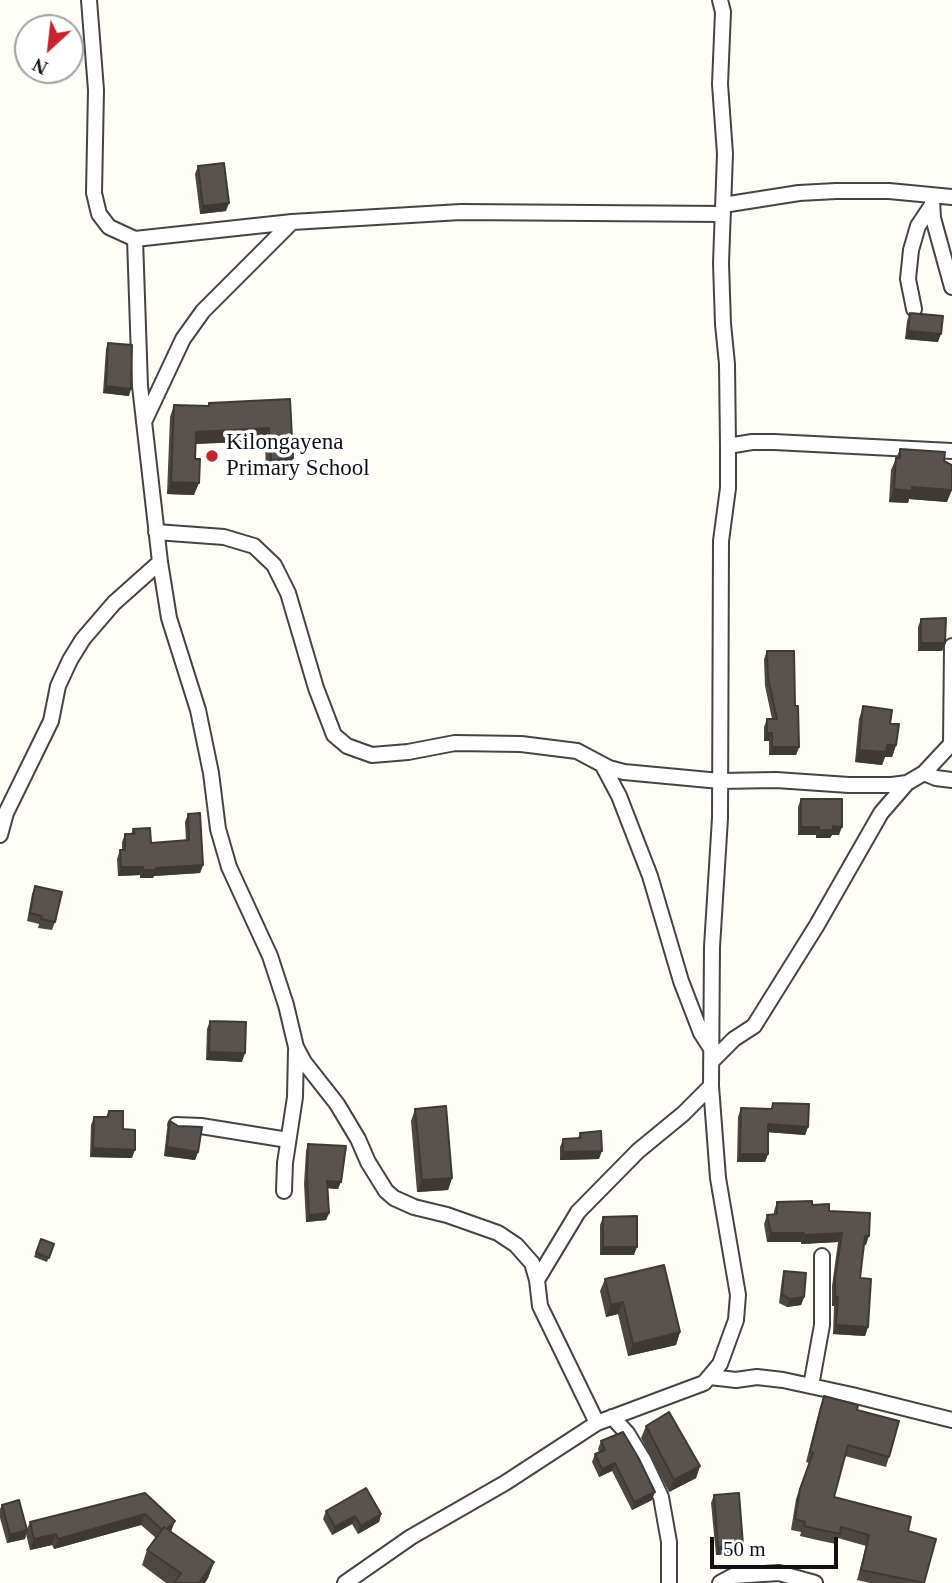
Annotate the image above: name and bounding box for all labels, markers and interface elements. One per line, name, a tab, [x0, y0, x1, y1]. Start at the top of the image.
north arrow	[14, 14, 84, 84]
text: N	[29, 54, 51, 79]
place label: Kilongayena Primary School	[226, 429, 370, 483]
marker: Kilongayena Primary School	[204, 448, 220, 464]
scale bar	[714, 1524, 842, 1568]
text: 50 m	[723, 1537, 766, 1561]

